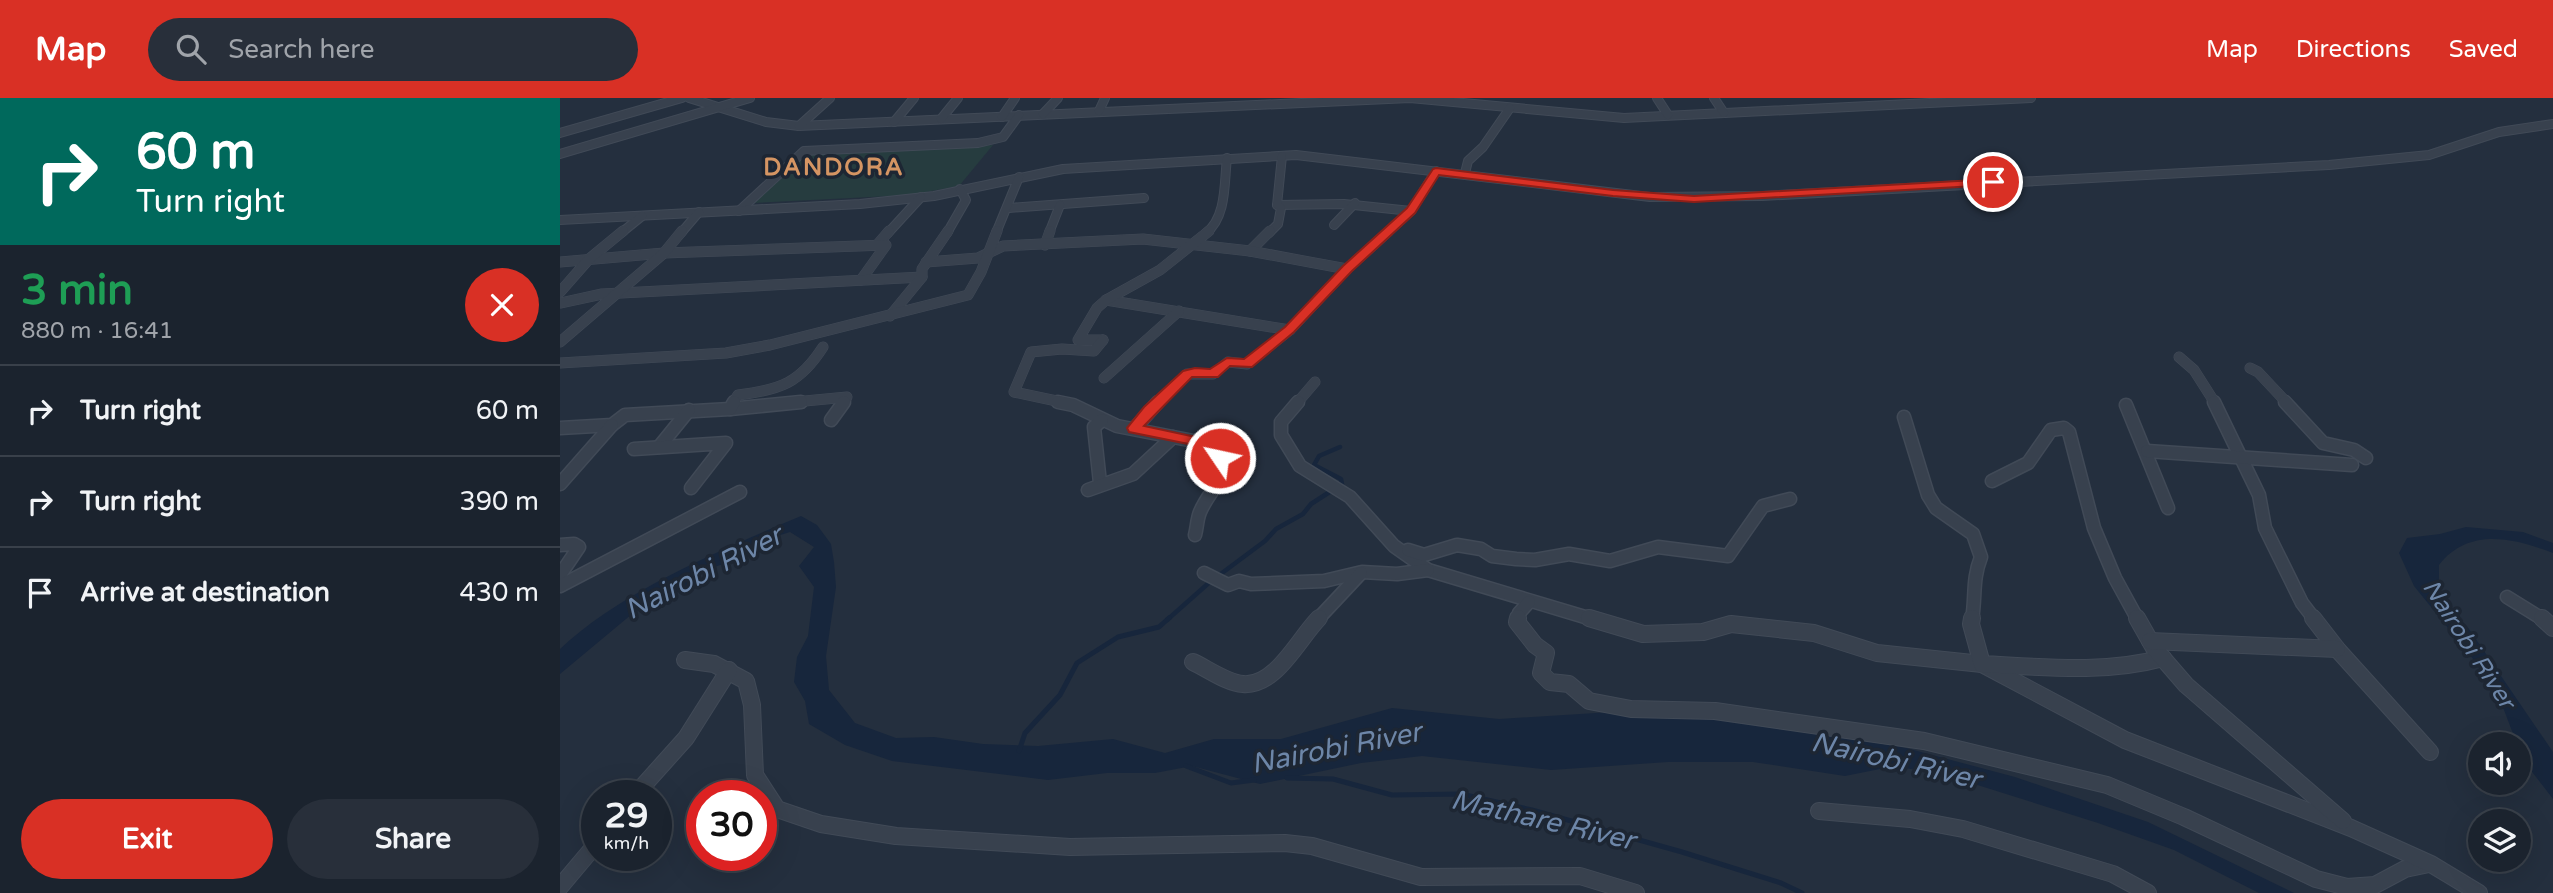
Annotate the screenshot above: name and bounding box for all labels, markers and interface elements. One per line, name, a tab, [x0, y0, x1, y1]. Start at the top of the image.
search box	[148, 18, 638, 81]
text: Map	[35, 30, 106, 69]
icon: search	[172, 30, 210, 68]
text: Search here	[228, 34, 374, 65]
text: Map	[2206, 35, 2258, 64]
text: Directions	[2296, 35, 2411, 64]
text: Saved	[2449, 35, 2518, 64]
text: 60 m	[136, 123, 255, 182]
icon: right	[21, 126, 112, 217]
pin	[1963, 152, 2023, 212]
district label: DANDORA	[763, 153, 905, 182]
icon: arrive	[1974, 163, 2012, 201]
text: Turn right	[136, 183, 285, 221]
text: 3 min	[21, 265, 133, 316]
button: close	[465, 268, 539, 342]
text: 880 m · 16:41	[21, 317, 173, 345]
icon: right	[21, 392, 59, 430]
text: Turn right	[80, 395, 201, 426]
text: 60 m	[476, 395, 539, 426]
position arrow	[1183, 421, 1257, 495]
icon: right	[21, 483, 59, 521]
text: Turn right	[80, 486, 201, 517]
text: 390 m	[459, 486, 539, 517]
water label: Nairobi River	[619, 517, 791, 627]
icon: arrive	[21, 574, 59, 612]
water label: Nairobi River	[2416, 574, 2523, 717]
text: Arrive at destination	[80, 577, 330, 608]
text: 430 m	[459, 577, 539, 608]
water label: Nairobi River	[1248, 714, 1427, 781]
water label: Nairobi River	[1808, 725, 1987, 798]
map controls	[2468, 732, 2531, 872]
button: sound	[2468, 732, 2531, 795]
speed limit sign: 30	[686, 780, 777, 871]
water label: Mathare River	[1448, 782, 1641, 858]
text: 29	[605, 795, 648, 837]
button: Exit	[21, 799, 273, 879]
button: Share	[287, 799, 539, 879]
button: layers	[2468, 809, 2531, 872]
text: km/h	[604, 832, 649, 854]

